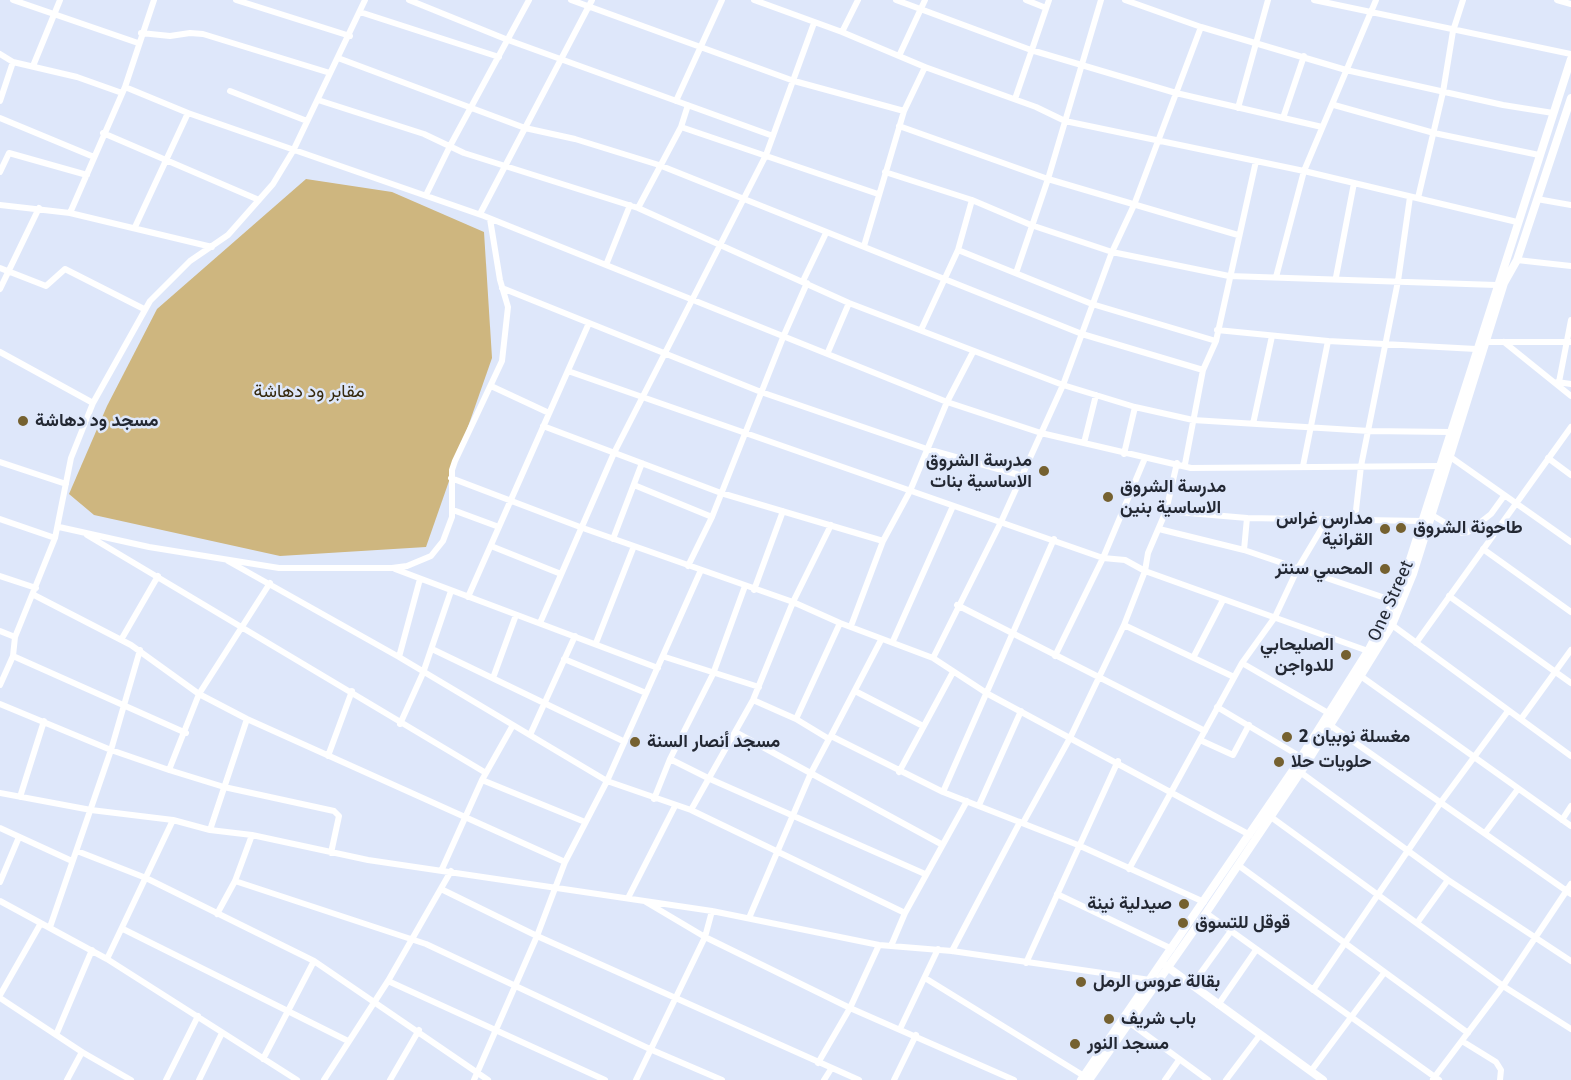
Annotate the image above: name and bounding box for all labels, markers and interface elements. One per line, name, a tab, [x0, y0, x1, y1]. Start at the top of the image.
park label: مقابر ود دهاشة	[253, 381, 365, 403]
place label: مسجد ود دهاشة	[35, 410, 158, 432]
marker: مسجد ود دهاشة	[16, 414, 30, 428]
place label: مدرسة الشروق الاساسية بنات	[926, 450, 1032, 492]
marker: مدرسة الشروق الاساسية بنات	[1037, 464, 1051, 478]
place label: مدرسة الشروق الاساسية بنين	[1120, 476, 1226, 518]
marker: مدرسة الشروق الاساسية بنين	[1101, 490, 1115, 504]
place label: مدارس غراس القرانية	[1276, 508, 1373, 550]
place label: طاحونة الشروق	[1413, 517, 1523, 539]
marker: طاحونة الشروق	[1394, 521, 1408, 535]
marker: مدارس غراس القرانية	[1378, 522, 1392, 536]
street label: One Street	[1364, 557, 1418, 645]
place label: المحسي سنتر	[1275, 558, 1373, 580]
marker: المحسي سنتر	[1378, 562, 1392, 576]
place label: الصليحابي للدواجن	[1260, 634, 1334, 676]
marker: الصليحابي للدواجن	[1339, 648, 1353, 662]
place label: مغسلة نوبيان 2	[1299, 726, 1410, 748]
marker: مغسلة نوبيان 2	[1280, 730, 1294, 744]
place label: مسجد أنصار السنة	[647, 731, 780, 753]
marker: مسجد أنصار السنة	[628, 735, 642, 749]
place label: حلويات حلا	[1291, 751, 1371, 773]
marker: حلويات حلا	[1272, 755, 1286, 769]
place label: صيدلية نينة	[1087, 893, 1172, 915]
marker: صيدلية نينة	[1177, 897, 1191, 911]
place label: قوقل للتسوق	[1195, 912, 1290, 934]
marker: قوقل للتسوق	[1176, 916, 1190, 930]
place label: بقالة عروس الرمل	[1093, 971, 1220, 993]
marker: بقالة عروس الرمل	[1074, 975, 1088, 989]
place label: باب شريف	[1121, 1008, 1196, 1030]
marker: باب شريف	[1102, 1012, 1116, 1026]
place label: مسجد النور	[1087, 1033, 1169, 1055]
marker: مسجد النور	[1068, 1037, 1082, 1051]

